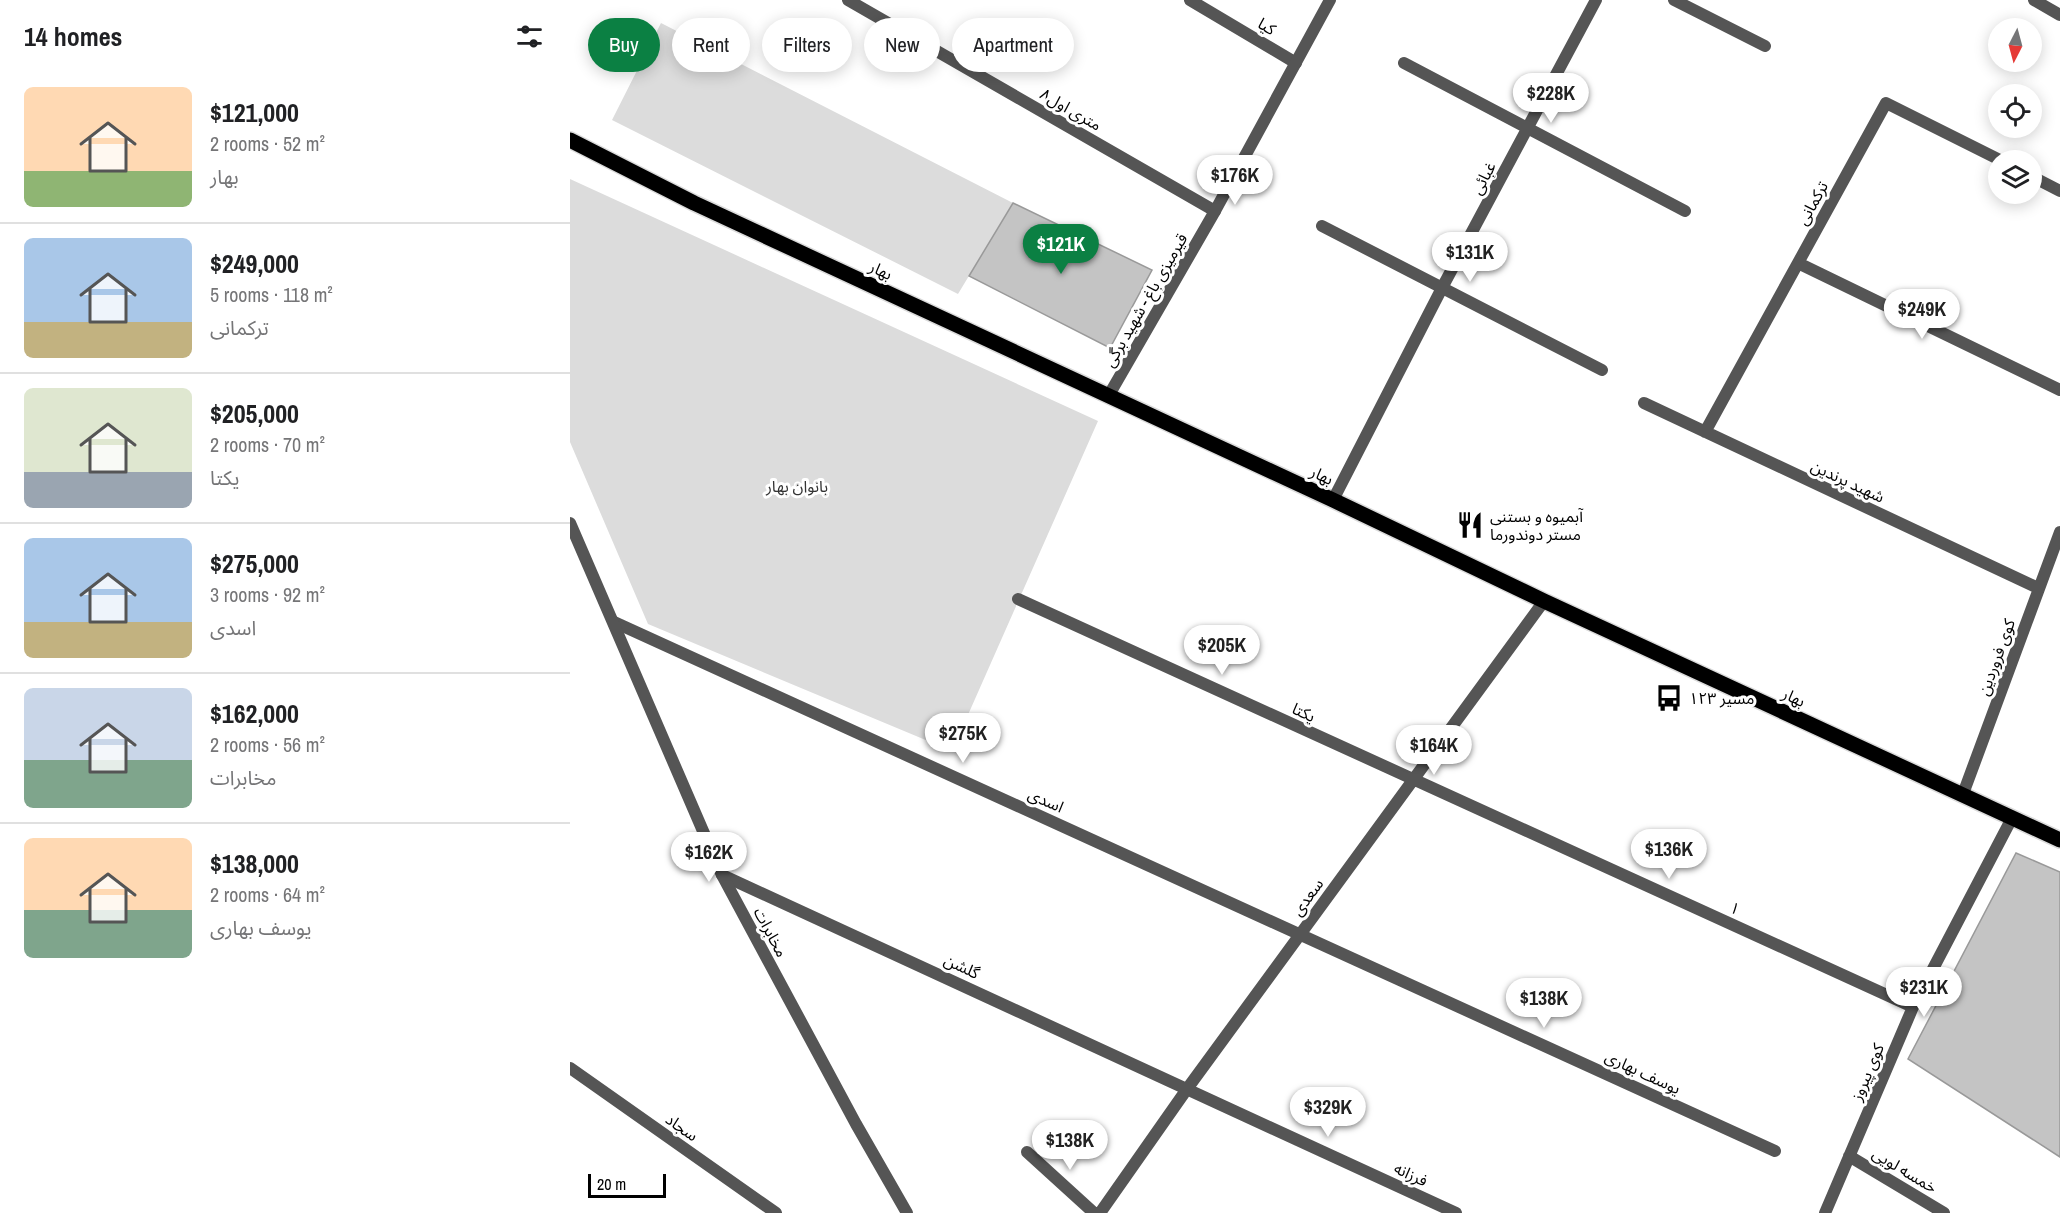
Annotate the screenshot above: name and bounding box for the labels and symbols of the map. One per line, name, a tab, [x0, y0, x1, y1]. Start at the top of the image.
street label: کیا	[1254, 12, 1280, 40]
north arrow	[1988, 18, 2042, 72]
pin: $228K	[1509, 73, 1593, 124]
street label: ۸متری اول	[1036, 83, 1106, 135]
pin: $176K	[1193, 155, 1277, 206]
street label: غبائی	[1465, 158, 1501, 198]
street label: ترکمانی	[1791, 177, 1833, 229]
pin: $121K	[1019, 224, 1103, 275]
street label: قیرمیزی باغ - شهید برگی	[1098, 229, 1194, 372]
pin: $131K	[1428, 232, 1512, 283]
street label: بهار	[865, 255, 896, 285]
pin: $249K	[1880, 289, 1964, 340]
street label: شهید پرندین	[1808, 454, 1888, 508]
street label: بهار	[1306, 460, 1337, 490]
park label: بانوان بهار	[765, 475, 828, 497]
place label: آبمیوه و بستنی مستر دوندورما	[1490, 505, 1584, 545]
restaurant icon: آبمیوه و بستنی مستر دوندورما	[1455, 510, 1485, 540]
street label: کوی فروردین	[1972, 615, 2020, 698]
pin: $205K	[1180, 625, 1264, 676]
street label: بهار	[1778, 682, 1809, 712]
bus stop icon: مسیر ۱۲۳	[1654, 683, 1684, 713]
place label: مسیر ۱۲۳	[1689, 687, 1754, 709]
street label: یکتا	[1289, 697, 1319, 727]
pin: $275K	[921, 713, 1005, 764]
pin: $164K	[1392, 725, 1476, 776]
street label: اسدی	[1025, 782, 1067, 818]
pin: $136K	[1627, 829, 1711, 880]
pin: $162K	[667, 832, 751, 883]
street label: سعدی	[1286, 874, 1328, 920]
street label: ۱	[1726, 896, 1744, 920]
street label: مخابرات	[749, 903, 793, 961]
street label: گلشن	[941, 948, 984, 984]
pin: $231K	[1882, 967, 1966, 1018]
pin: $138K	[1502, 978, 1586, 1029]
street label: کوی پیروز	[1845, 1040, 1889, 1105]
street label: یوسف بهاری	[1602, 1045, 1684, 1099]
pin: $329K	[1286, 1087, 1370, 1138]
street label: سجاد	[661, 1108, 703, 1146]
pin: $138K	[1028, 1120, 1112, 1171]
street label: خمسه لویی	[1868, 1142, 1942, 1198]
street label: فرزانه	[1391, 1157, 1431, 1191]
scale bar	[588, 1171, 666, 1198]

